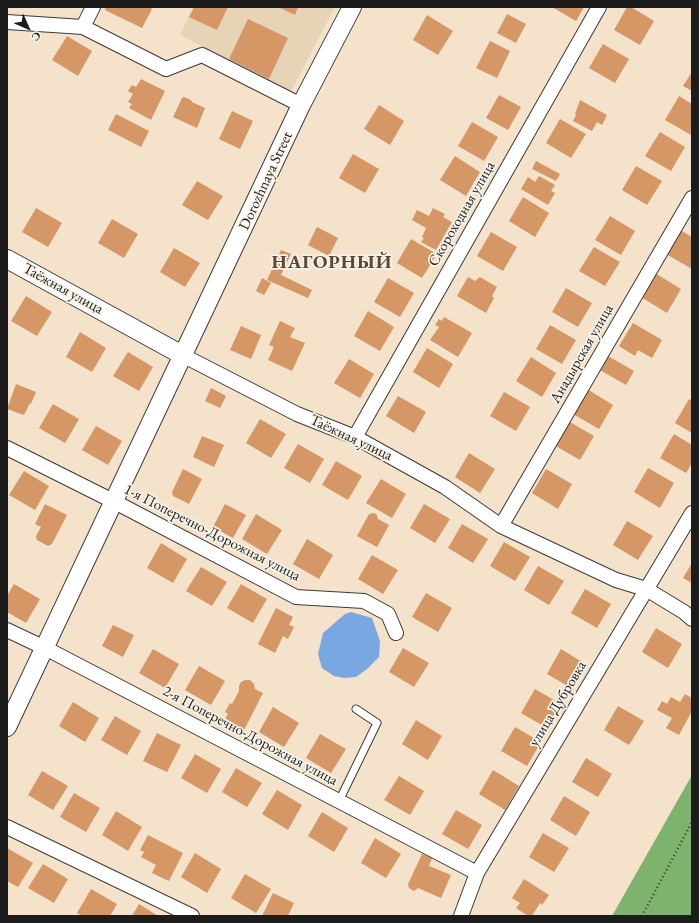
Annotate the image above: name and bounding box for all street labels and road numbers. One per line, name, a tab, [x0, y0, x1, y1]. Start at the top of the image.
street label: Dorozhnaya Street	[235, 129, 297, 233]
street label: Скороходная улица	[425, 158, 499, 270]
street label: Таёжная улица	[20, 260, 106, 318]
street label: Анадырская улица	[546, 301, 618, 407]
street label: Таёжная улица	[307, 411, 395, 465]
street label: 1-я Поперечно-Дорожная улица	[121, 481, 303, 585]
street label: улица Дубровка	[525, 658, 591, 750]
street label: 2-я Поперечно-Дорожная улица	[159, 682, 341, 790]

